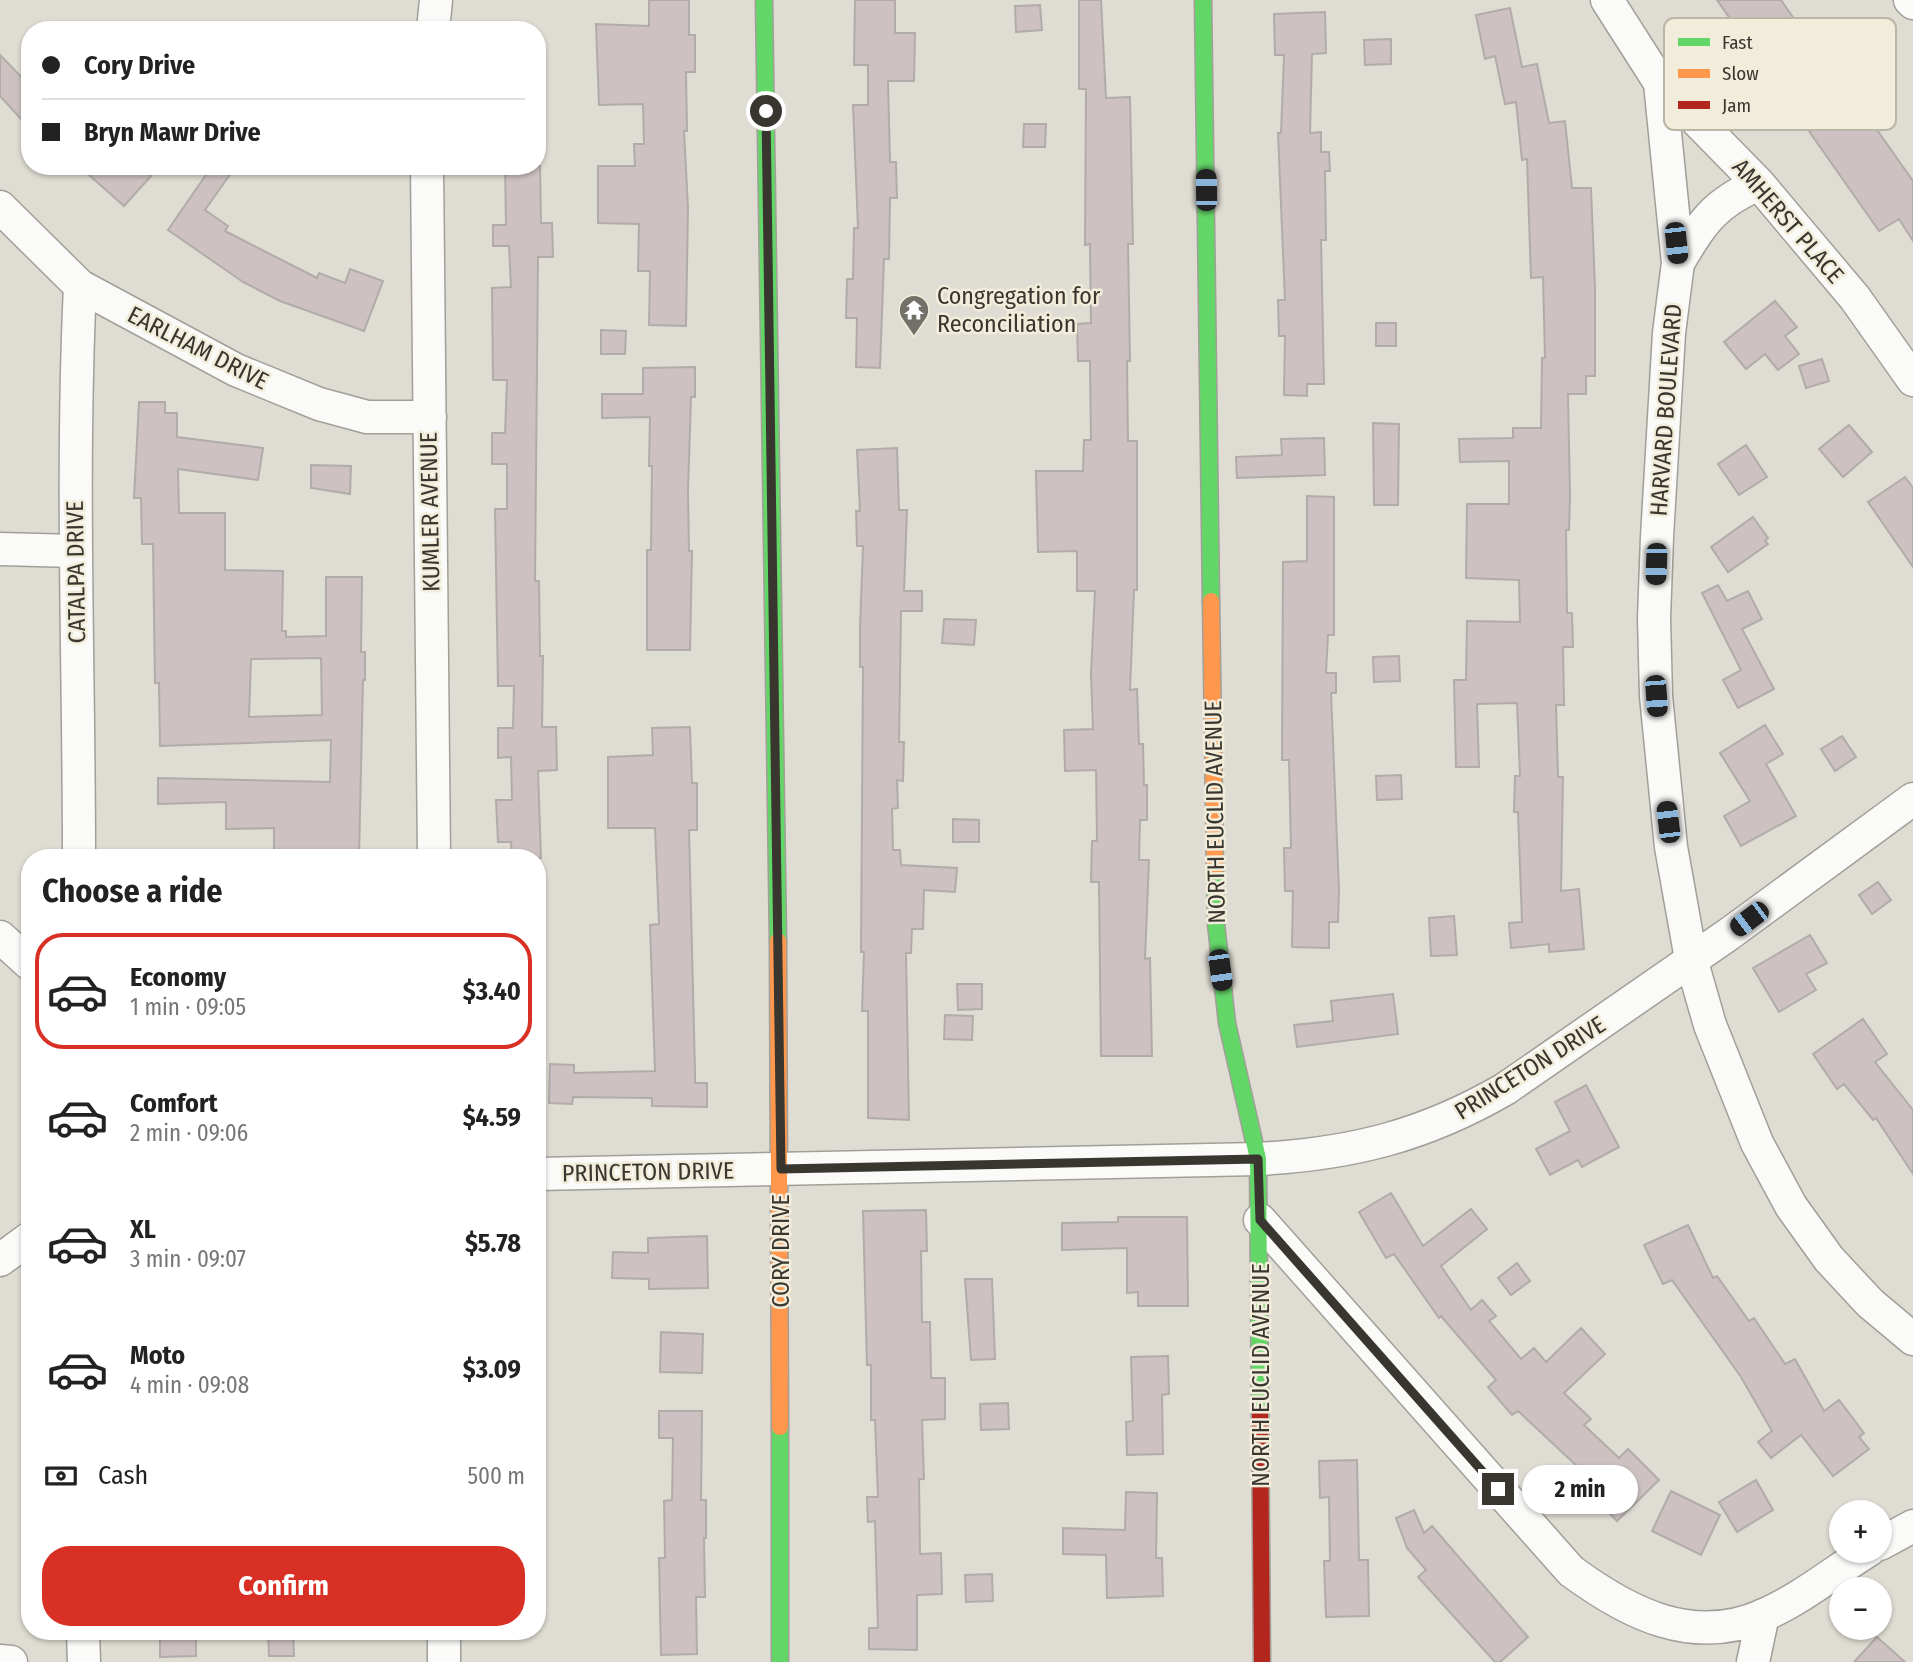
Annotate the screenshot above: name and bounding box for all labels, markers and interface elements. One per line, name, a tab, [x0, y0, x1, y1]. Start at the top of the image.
legend	[1664, 18, 1896, 130]
text: Fast	[1722, 31, 1753, 54]
text: Cory Drive	[84, 50, 195, 81]
text: Slow	[1722, 62, 1759, 85]
text: Jam	[1722, 94, 1751, 117]
route start	[750, 95, 782, 127]
text: Bryn Mawr Drive	[84, 117, 261, 148]
street label: AMHERST PLACE	[1726, 153, 1850, 289]
car	[1196, 169, 1217, 211]
car	[1664, 221, 1689, 265]
place label: Congregation for Reconciliation	[937, 282, 1101, 338]
temple icon: Congregation for Reconciliation	[897, 293, 931, 337]
street label: EARLHAM DRIVE	[123, 301, 273, 395]
street label: HARVARD BOULEVARD	[1645, 303, 1687, 517]
street label: KUMLER AVENUE	[415, 432, 445, 592]
street label: CATALPA DRIVE	[61, 500, 91, 644]
car	[1645, 543, 1668, 585]
car	[1645, 674, 1668, 718]
street label: NORTH EUCLID AVENUE	[1199, 700, 1231, 924]
car	[1656, 800, 1681, 844]
text: Choose a ride	[42, 872, 223, 910]
car	[1726, 898, 1773, 940]
car	[1207, 948, 1234, 992]
icon: car	[46, 960, 109, 1023]
text: Economy	[130, 962, 226, 993]
text: $3.40	[463, 976, 521, 1007]
text: 1 min · 09:05	[130, 993, 246, 1021]
street label: PRINCETON DRIVE	[1450, 1010, 1610, 1126]
icon: car	[46, 1086, 109, 1149]
text: Comfort	[130, 1088, 218, 1119]
text: $4.59	[463, 1102, 521, 1133]
text: 2 min · 09:06	[130, 1119, 248, 1147]
street label: PRINCETON DRIVE	[562, 1156, 734, 1188]
street label: CORY DRIVE	[767, 1194, 795, 1308]
icon: car	[46, 1212, 109, 1275]
text: XL	[130, 1214, 156, 1245]
text: $5.78	[465, 1228, 521, 1259]
text: 3 min · 09:07	[130, 1245, 246, 1273]
street label: NORTH EUCLID AVENUE	[1247, 1263, 1275, 1487]
icon: car	[46, 1338, 109, 1401]
text: Moto	[130, 1340, 185, 1371]
text: $3.09	[463, 1354, 521, 1385]
text: 4 min · 09:08	[130, 1371, 249, 1399]
icon: cash	[42, 1457, 80, 1495]
text: Cash	[98, 1460, 148, 1491]
text: 500 m	[467, 1462, 525, 1490]
callout: 2 min	[1522, 1464, 1638, 1514]
route end	[1482, 1473, 1514, 1505]
text: 2 min	[1555, 1475, 1606, 1503]
map controls	[1829, 1500, 1892, 1640]
button: +	[1829, 1500, 1892, 1563]
button: Confirm	[42, 1546, 525, 1626]
button: −	[1829, 1577, 1892, 1640]

